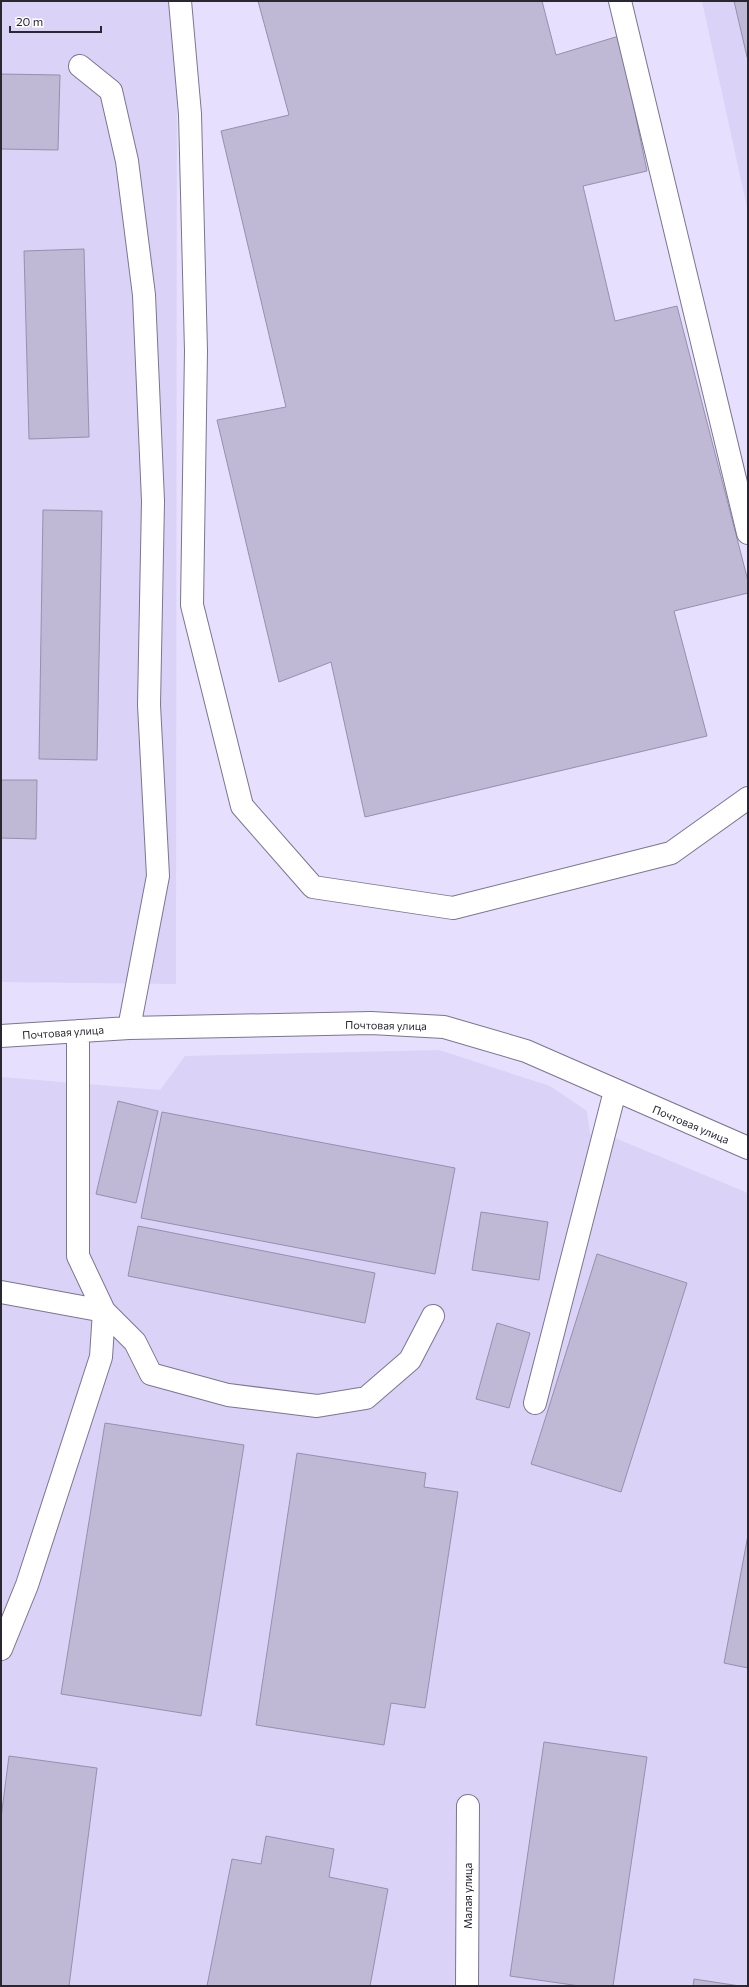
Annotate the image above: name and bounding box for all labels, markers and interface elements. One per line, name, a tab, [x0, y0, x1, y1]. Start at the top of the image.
scale bar	[10, 8, 101, 34]
text: 20 m	[16, 14, 43, 28]
street label: Почтовая улица	[345, 1018, 427, 1032]
street label: Почтовая улица	[22, 1023, 104, 1041]
street label: Почтовая улица	[651, 1102, 731, 1146]
street label: Малая улица	[461, 1863, 474, 1929]

